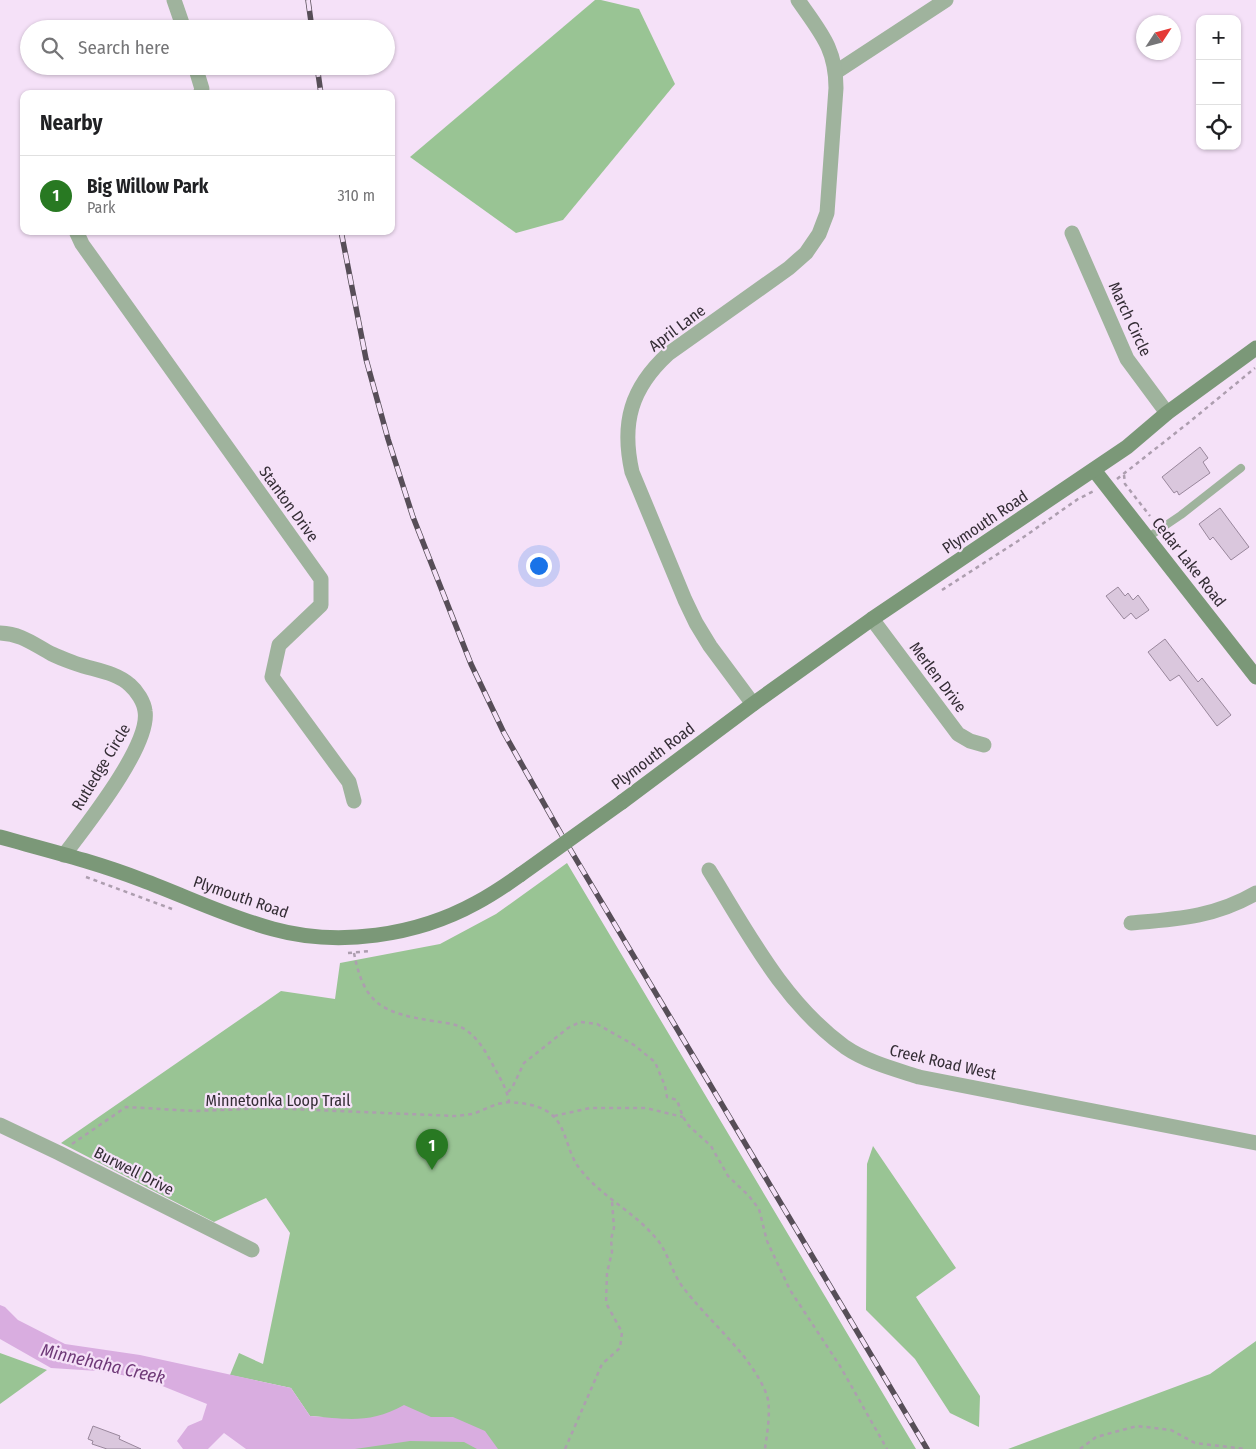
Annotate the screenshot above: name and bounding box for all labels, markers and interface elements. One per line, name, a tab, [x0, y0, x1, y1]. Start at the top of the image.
north arrow	[1136, 15, 1181, 60]
map controls	[1196, 15, 1241, 150]
button: +	[1196, 15, 1241, 60]
search box	[20, 20, 395, 75]
icon: search	[38, 34, 66, 62]
text: Search here	[78, 36, 170, 59]
button: −	[1196, 60, 1241, 105]
button: locate	[1196, 105, 1241, 150]
text: Nearby	[40, 110, 102, 136]
text: Big Willow Park	[87, 175, 208, 198]
text: 1	[53, 186, 59, 205]
text: 310 m	[338, 186, 375, 205]
text: Park	[87, 198, 115, 217]
street label: March Circle	[1105, 279, 1155, 359]
street label: April Lane	[645, 301, 709, 355]
street label: Stanton Drive	[255, 462, 323, 546]
street label: Plymouth Road	[939, 486, 1031, 558]
street label: Cedar Lake Road	[1148, 513, 1230, 611]
your location	[526, 553, 552, 579]
street label: Merlen Drive	[905, 638, 971, 716]
street label: Plymouth Road	[608, 719, 698, 793]
street label: Rutledge Circle	[68, 720, 134, 814]
street label: Plymouth Road	[191, 872, 291, 922]
street label: Creek Road West	[888, 1041, 999, 1084]
street label: Minnetonka Loop Trail	[206, 1091, 350, 1110]
pin: 1	[416, 1129, 448, 1170]
street label: Burwell Drive	[91, 1143, 177, 1199]
water label: Minnehaha Creek	[39, 1339, 167, 1389]

